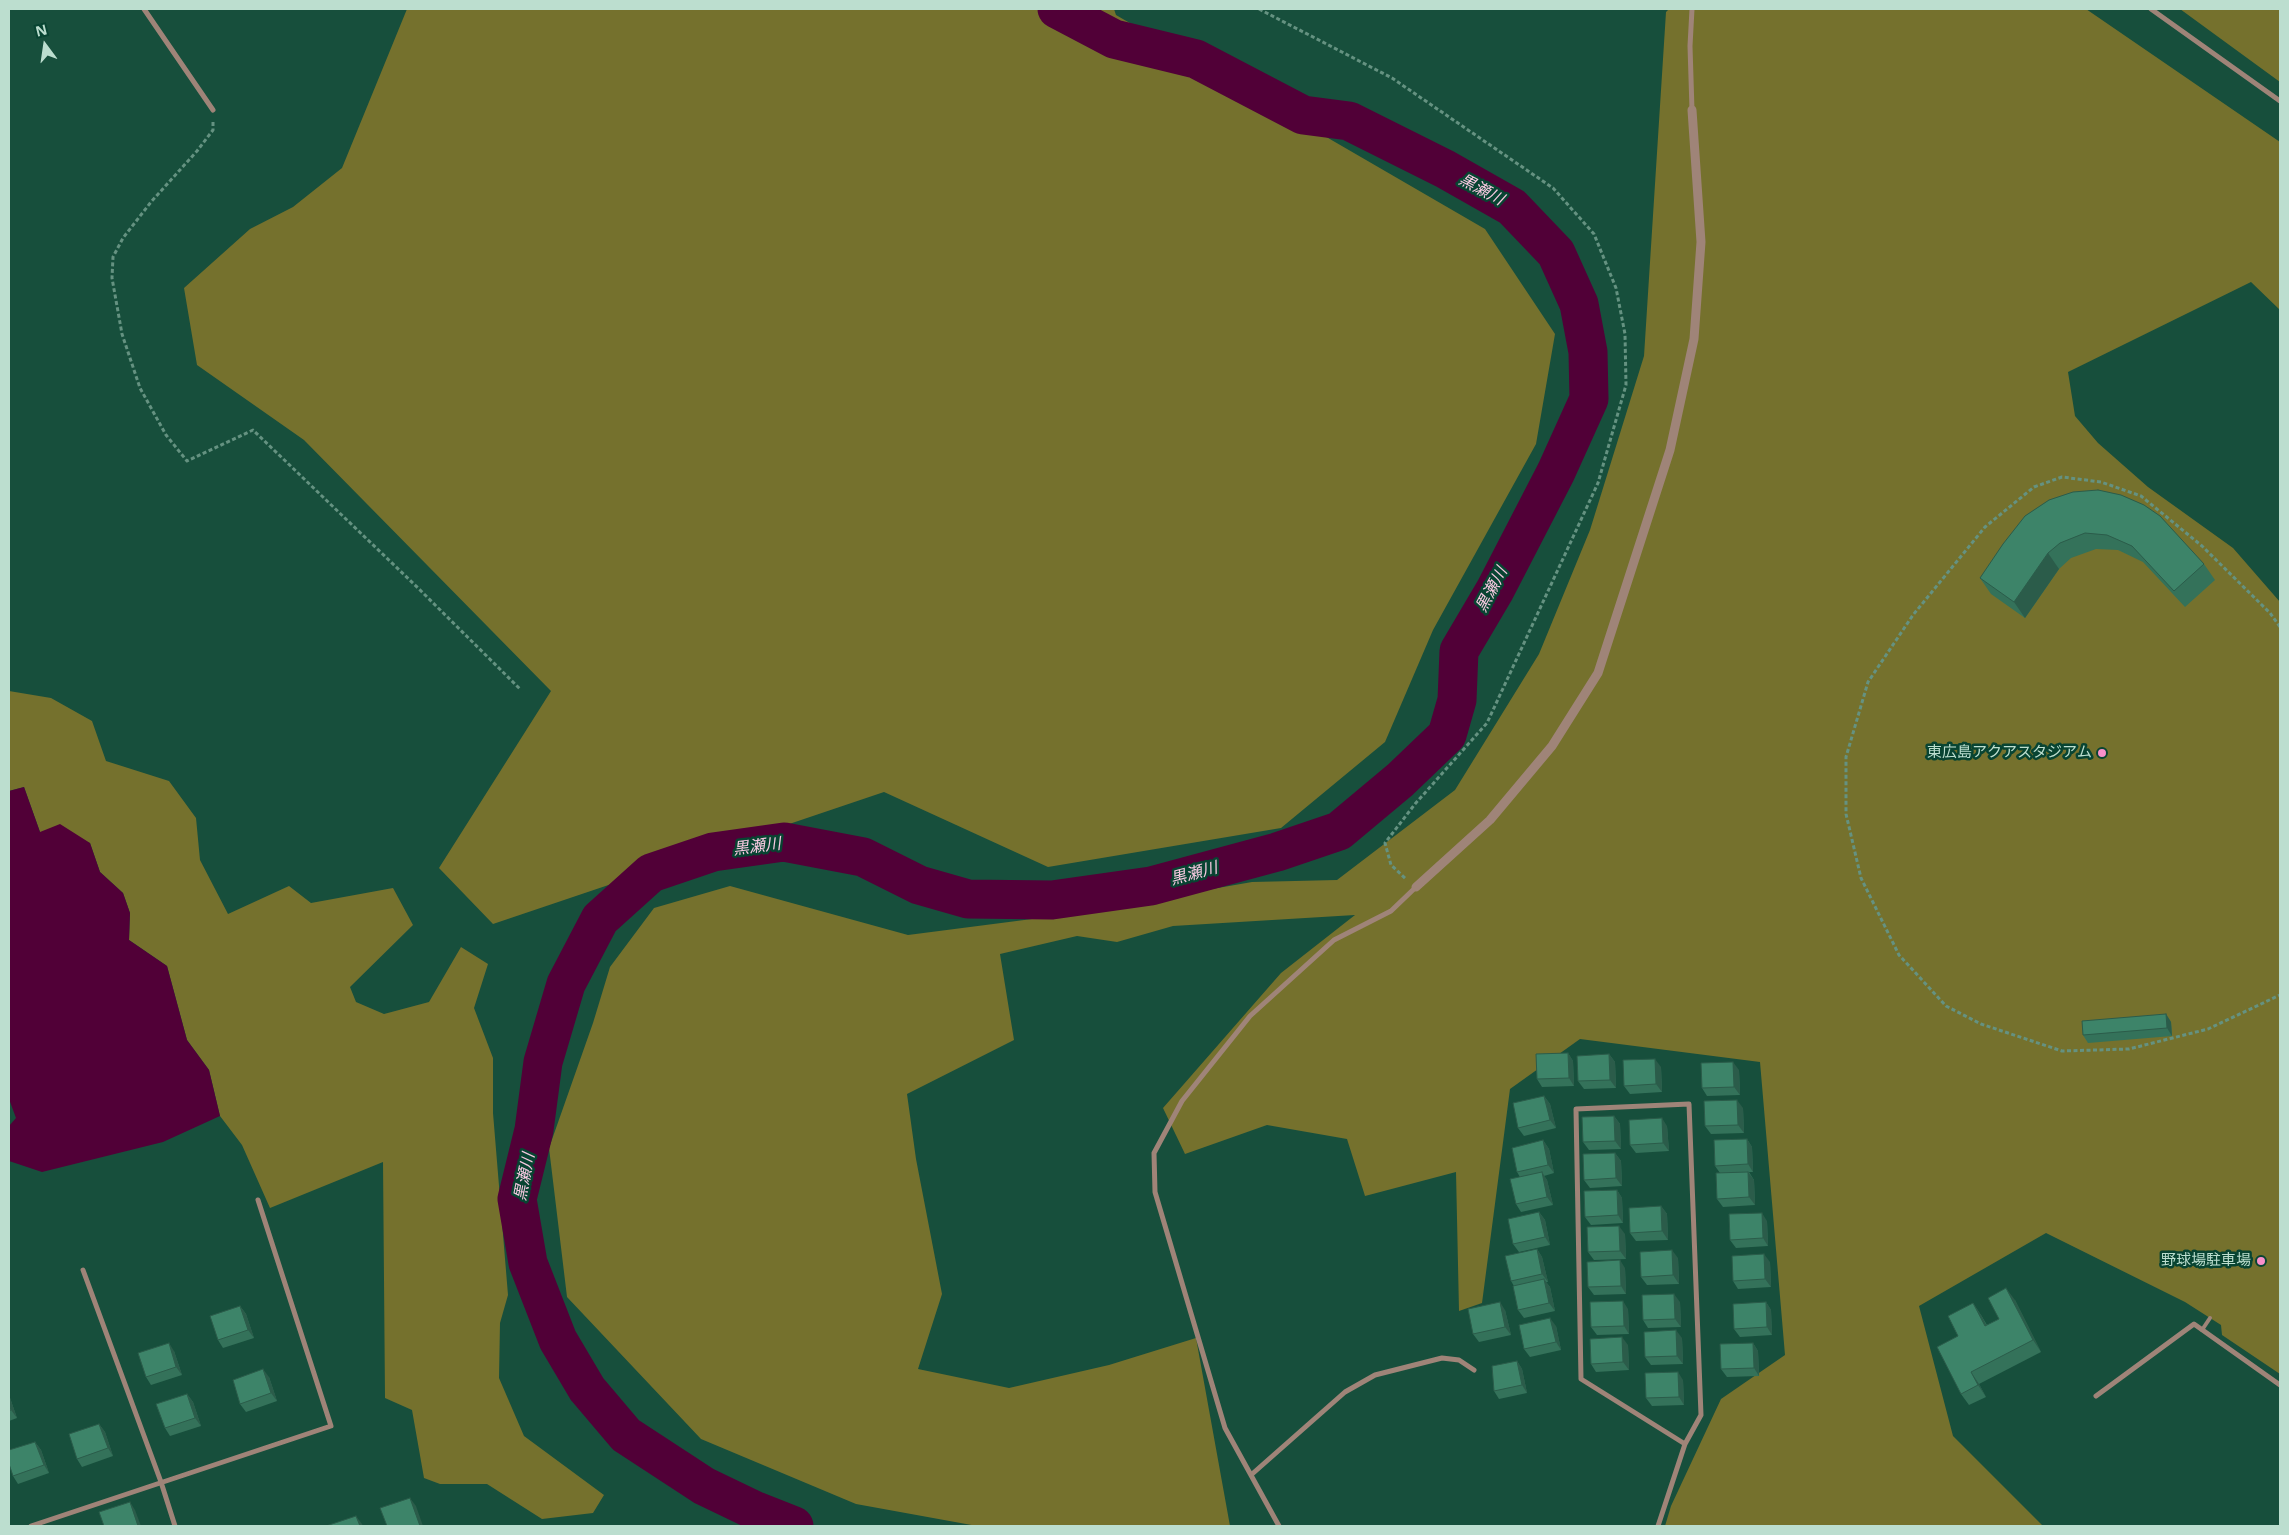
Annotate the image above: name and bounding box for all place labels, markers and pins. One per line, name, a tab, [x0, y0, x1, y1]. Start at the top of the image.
place label: 東広島アクアスタジアム	[1927, 744, 2092, 762]
marker: 東広島アクアスタジアム	[2096, 747, 2108, 759]
place label: 野球場駐車場	[2161, 1252, 2251, 1270]
marker: 野球場駐車場	[2255, 1255, 2267, 1267]

